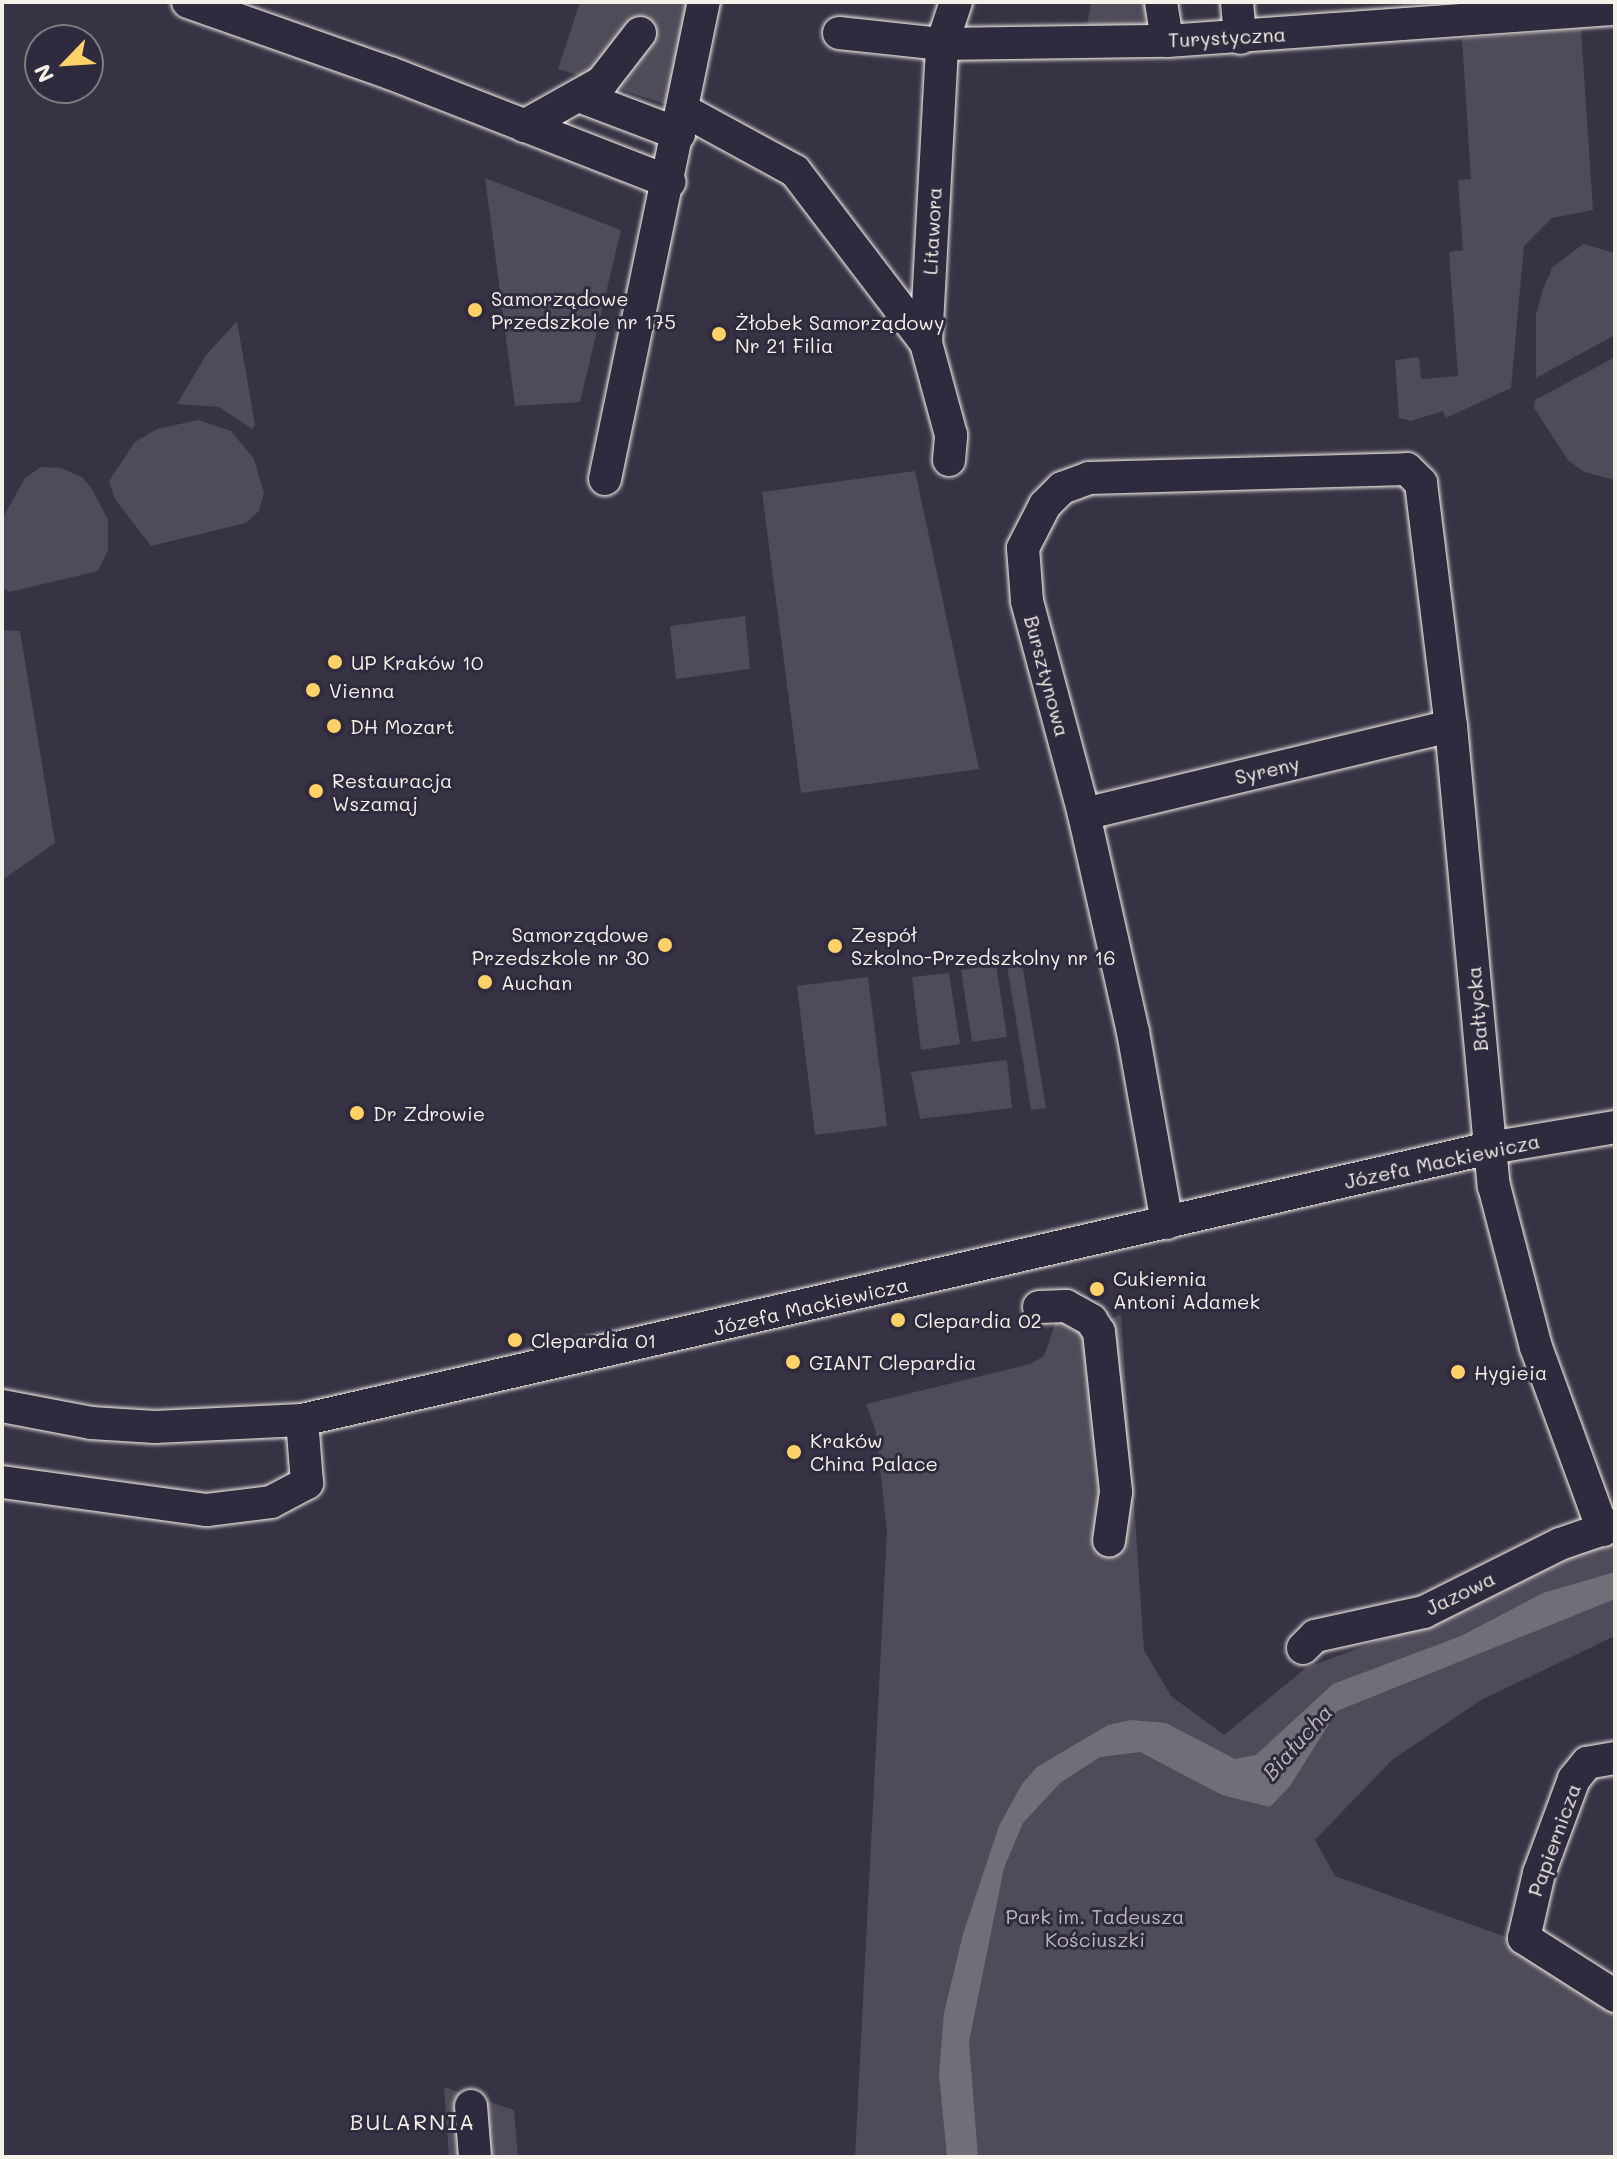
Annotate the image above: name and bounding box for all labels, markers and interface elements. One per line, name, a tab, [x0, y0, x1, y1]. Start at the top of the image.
street label: Turystyczna	[1167, 22, 1287, 52]
north arrow	[24, 24, 104, 104]
text: N	[27, 60, 60, 87]
street label: Litawora	[918, 187, 946, 275]
place label: Samorządowe Przedszkole nr 175	[491, 286, 676, 333]
marker: Samorządowe Przedszkole nr 175	[466, 301, 484, 319]
place label: Żłobek Samorządowy Nr 21 Filia	[735, 310, 944, 357]
marker: Żłobek Samorządowy Nr 21 Filia	[710, 325, 728, 343]
street label: Bursztynowa	[1019, 613, 1075, 739]
place label: UP Kraków 10	[351, 650, 483, 674]
marker: UP Kraków 10	[326, 653, 344, 671]
place label: Vienna	[329, 678, 395, 702]
marker: Vienna	[304, 681, 322, 699]
place label: DH Mozart	[350, 714, 455, 738]
marker: DH Mozart	[325, 717, 343, 735]
street label: Syreny	[1232, 751, 1302, 789]
place label: Restauracja Wszamaj	[332, 768, 453, 815]
marker: Restauracja Wszamaj	[307, 782, 325, 800]
place label: Samorządowe Przedszkole nr 30	[472, 922, 649, 969]
place label: Zespół Szkolno-Przedszkolny nr 16	[851, 922, 1115, 969]
marker: Samorządowe Przedszkole nr 30	[656, 936, 674, 954]
marker: Zespół Szkolno-Przedszkolny nr 16	[826, 937, 844, 955]
street label: Bałtycka	[1461, 966, 1493, 1052]
place label: Auchan	[501, 970, 572, 994]
marker: Auchan	[476, 973, 494, 991]
place label: Dr Zdrowie	[373, 1101, 485, 1125]
marker: Dr Zdrowie	[348, 1104, 366, 1122]
street label: Józefa Mackiewicza	[1342, 1129, 1542, 1193]
place label: Cukiernia Antoni Adamek	[1113, 1266, 1260, 1313]
street label: Józefa Mackiewicza	[711, 1272, 911, 1340]
marker: Cukiernia Antoni Adamek	[1088, 1280, 1106, 1298]
place label: Clepardia 02	[914, 1308, 1042, 1332]
marker: Clepardia 02	[889, 1311, 907, 1329]
place label: Clepardia 01	[531, 1328, 656, 1352]
marker: Clepardia 01	[506, 1331, 524, 1349]
place label: GIANT Clepardia	[809, 1350, 976, 1374]
marker: GIANT Clepardia	[784, 1353, 802, 1371]
place label: Hygieia	[1474, 1360, 1547, 1384]
marker: Hygieia	[1449, 1363, 1467, 1381]
place label: Kraków China Palace	[810, 1428, 938, 1475]
marker: Kraków China Palace	[785, 1443, 803, 1461]
street label: Jazowa	[1421, 1566, 1499, 1620]
water label: Białucha	[1256, 1699, 1338, 1785]
street label: Papiernicza	[1523, 1780, 1585, 1900]
park label: Park im. Tadeusza Kościuszki	[1005, 1905, 1185, 1952]
district label: BULARNIA	[350, 2109, 476, 2135]

